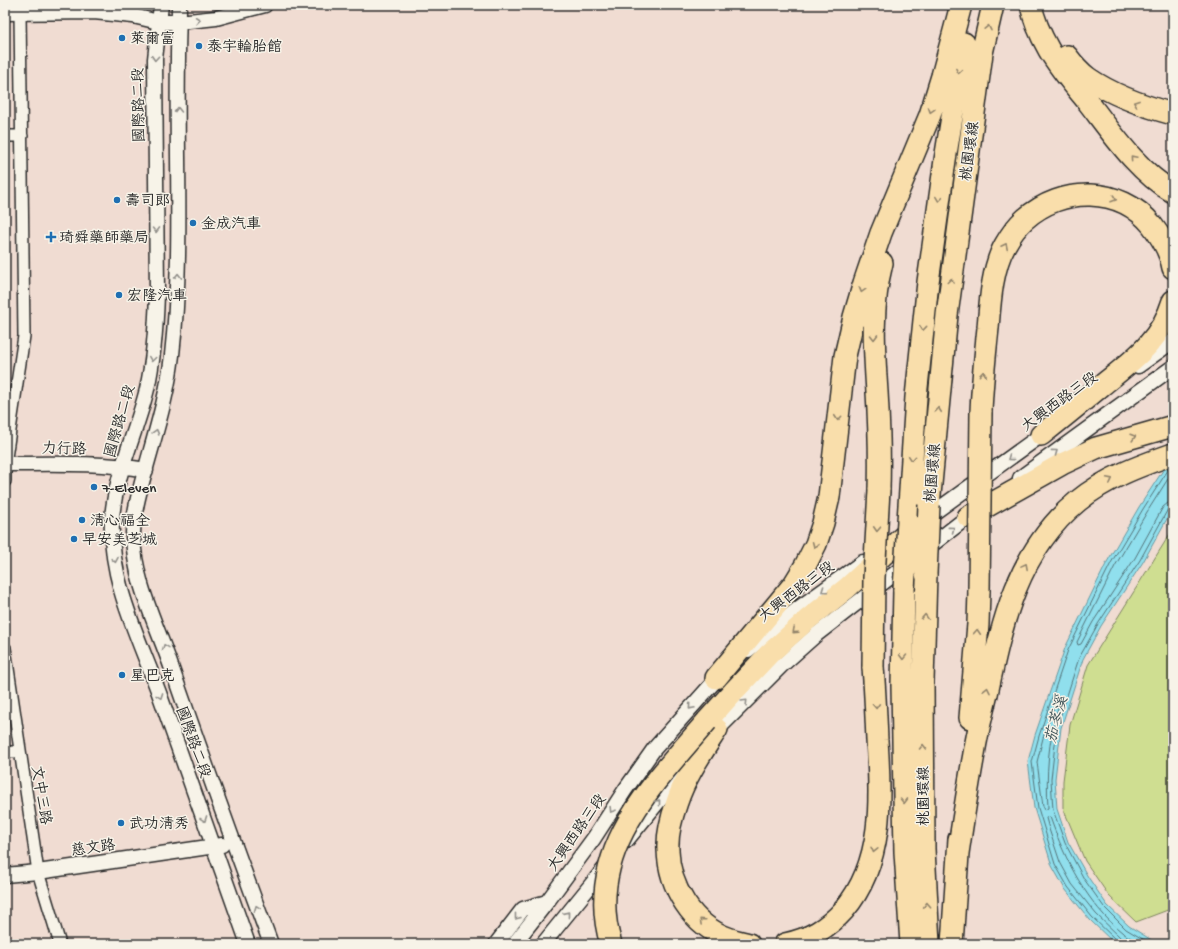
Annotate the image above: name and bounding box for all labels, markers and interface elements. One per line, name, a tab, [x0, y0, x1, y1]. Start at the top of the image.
one-way arrow	[195, 15, 201, 24]
one-way arrow	[983, 24, 991, 31]
place label: 萊爾富	[130, 31, 175, 49]
marker: 萊爾富	[117, 33, 127, 43]
place label: 泰宇輪胎館	[207, 38, 282, 57]
marker: 泰宇輪胎館	[194, 41, 204, 51]
one-way arrow	[151, 55, 160, 61]
street label: 國際路二段	[130, 67, 150, 143]
one-way arrow	[955, 68, 964, 74]
one-way arrow	[1133, 99, 1140, 107]
one-way arrow	[928, 106, 936, 113]
one-way arrow	[174, 107, 182, 113]
street label: 桃園環線	[957, 120, 984, 182]
one-way arrow	[1131, 155, 1138, 162]
place label: 壽司郎	[125, 193, 170, 211]
marker: 壽司郎	[112, 195, 122, 205]
one-way arrow	[1111, 195, 1118, 203]
one-way arrow	[935, 196, 944, 203]
place label: 金成汽車	[201, 216, 261, 234]
marker: 金成汽車	[188, 218, 198, 228]
one-way arrow	[152, 227, 160, 233]
place label: 琦舜藥師藥局	[59, 230, 149, 248]
marker: 琦舜藥師藥局	[46, 232, 56, 242]
one-way arrow	[1001, 243, 1008, 250]
one-way arrow	[174, 273, 182, 279]
one-way arrow	[946, 278, 955, 284]
one-way arrow	[858, 287, 867, 294]
place label: 宏隆汽車	[127, 288, 187, 306]
marker: 宏隆汽車	[114, 290, 124, 300]
one-way arrow	[919, 325, 928, 331]
one-way arrow	[870, 334, 878, 340]
one-way arrow	[148, 356, 157, 362]
street label: 大興西路三段	[1018, 369, 1102, 436]
one-way arrow	[979, 370, 988, 377]
street label: 國際路二段	[102, 383, 140, 460]
one-way arrow	[933, 407, 942, 413]
one-way arrow	[833, 415, 842, 421]
one-way arrow	[151, 429, 160, 436]
one-way arrow	[1130, 433, 1137, 442]
street label: 力行路	[41, 441, 87, 459]
street label: 桃園環線	[921, 442, 946, 504]
one-way arrow	[1051, 450, 1058, 457]
one-way arrow	[1007, 453, 1014, 460]
one-way arrow	[907, 455, 916, 461]
one-way arrow	[1106, 477, 1113, 485]
place label: 7-Eleven	[101, 480, 156, 498]
marker: 7-Eleven	[89, 482, 99, 492]
place label: 清心福全	[90, 513, 150, 531]
marker: 清心福全	[77, 515, 87, 525]
one-way arrow	[872, 526, 881, 532]
one-way arrow	[947, 527, 954, 534]
place label: 早安美芝城	[82, 532, 157, 550]
marker: 早安美芝城	[69, 534, 79, 544]
one-way arrow	[812, 541, 820, 549]
one-way arrow	[110, 557, 119, 563]
street label: 大興西路三段	[756, 558, 839, 627]
one-way arrow	[1021, 563, 1028, 571]
one-way arrow	[821, 585, 828, 593]
one-way arrow	[920, 614, 929, 620]
one-way arrow	[792, 626, 800, 634]
one-way arrow	[973, 629, 982, 635]
one-way arrow	[161, 644, 169, 651]
one-way arrow	[899, 654, 907, 660]
place label: 星巴克	[130, 668, 175, 686]
marker: 星巴克	[117, 670, 127, 680]
one-way arrow	[983, 687, 991, 693]
one-way arrow	[155, 693, 164, 700]
water label: 茄苳溪	[1041, 693, 1074, 746]
one-way arrow	[740, 699, 748, 707]
one-way arrow	[688, 702, 695, 710]
one-way arrow	[871, 703, 880, 709]
street label: 國際路二段	[171, 704, 213, 781]
one-way arrow	[919, 744, 927, 750]
street label: 文中三路	[26, 764, 54, 826]
street label: 桃園環線	[915, 766, 934, 826]
street label: 大興西路三段	[544, 791, 611, 875]
one-way arrow	[900, 798, 908, 804]
one-way arrow	[653, 799, 660, 806]
one-way arrow	[609, 806, 617, 813]
one-way arrow	[199, 815, 207, 822]
place label: 武功清秀	[129, 816, 189, 834]
marker: 武功清秀	[116, 818, 126, 828]
street label: 慈文路	[70, 837, 117, 861]
one-way arrow	[870, 847, 878, 853]
one-way arrow	[922, 902, 931, 908]
one-way arrow	[254, 904, 262, 911]
one-way arrow	[563, 911, 570, 918]
one-way arrow	[515, 912, 522, 919]
one-way arrow	[699, 919, 707, 926]

